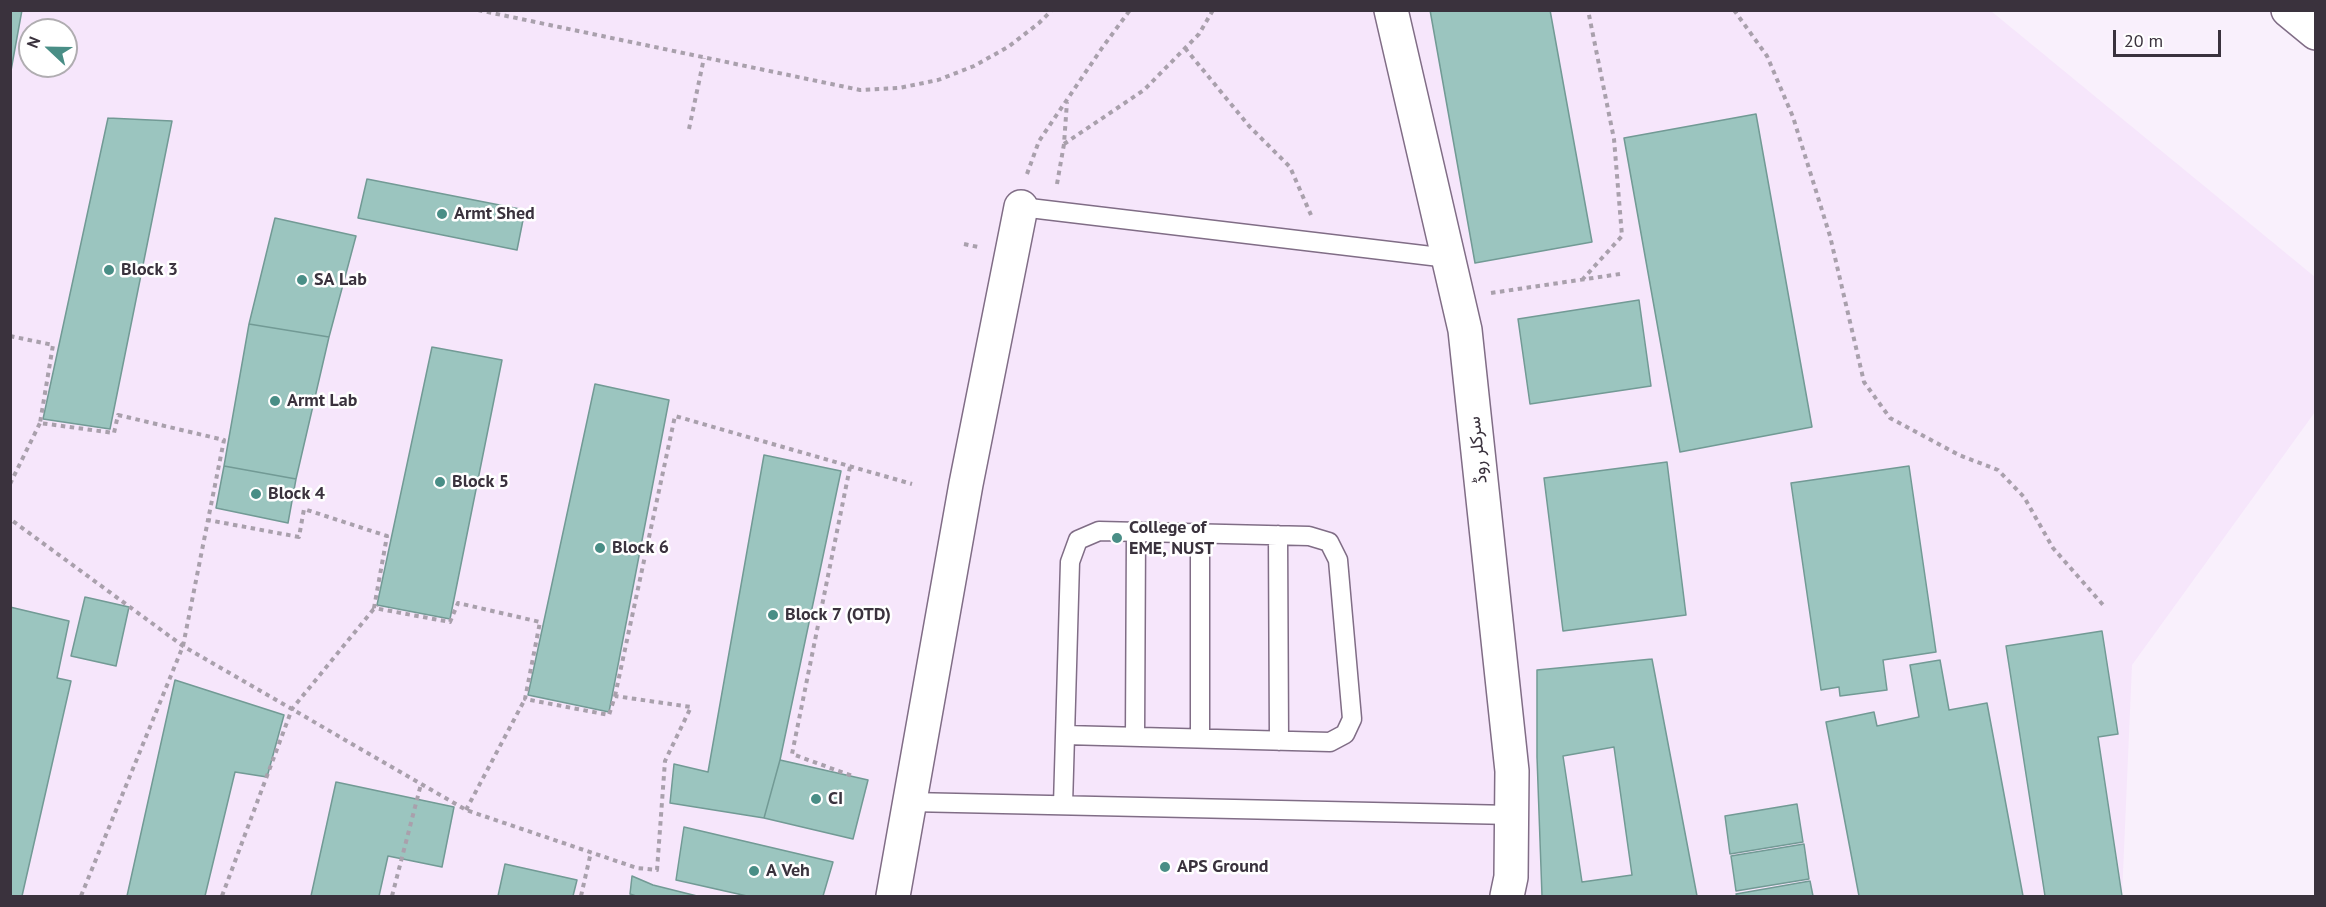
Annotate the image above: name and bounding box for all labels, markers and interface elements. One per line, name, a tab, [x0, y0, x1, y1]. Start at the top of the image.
north arrow	[18, 18, 78, 78]
scale bar	[2116, 18, 2224, 56]
text: 20 m	[2124, 29, 2163, 52]
text: N	[22, 33, 44, 51]
place label: Armt Shed	[454, 203, 535, 225]
marker: Armt Shed	[435, 207, 449, 221]
place label: Block 3	[121, 259, 178, 281]
marker: Block 3	[102, 263, 116, 277]
place label: SA Lab	[314, 269, 367, 291]
marker: SA Lab	[295, 273, 309, 287]
place label: Armt Lab	[287, 390, 357, 412]
marker: Armt Lab	[268, 394, 282, 408]
street label: سرکلر روڈ	[1464, 415, 1492, 485]
place label: Block 5	[452, 471, 509, 493]
marker: Block 5	[433, 475, 447, 489]
place label: Block 4	[268, 483, 325, 505]
marker: Block 4	[249, 487, 263, 501]
place label: College of EME, NUST	[1129, 517, 1214, 560]
marker: College of EME, NUST	[1110, 531, 1124, 545]
place label: Block 6	[612, 537, 669, 559]
marker: Block 6	[593, 541, 607, 555]
place label: Block 7 (OTD)	[785, 604, 891, 626]
marker: Block 7 (OTD)	[766, 608, 780, 622]
place label: CI	[828, 788, 843, 810]
marker: CI	[809, 792, 823, 806]
place label: APS Ground	[1177, 856, 1268, 878]
place label: A Veh	[766, 860, 810, 882]
marker: APS Ground	[1158, 860, 1172, 874]
marker: A Veh	[747, 864, 761, 878]

